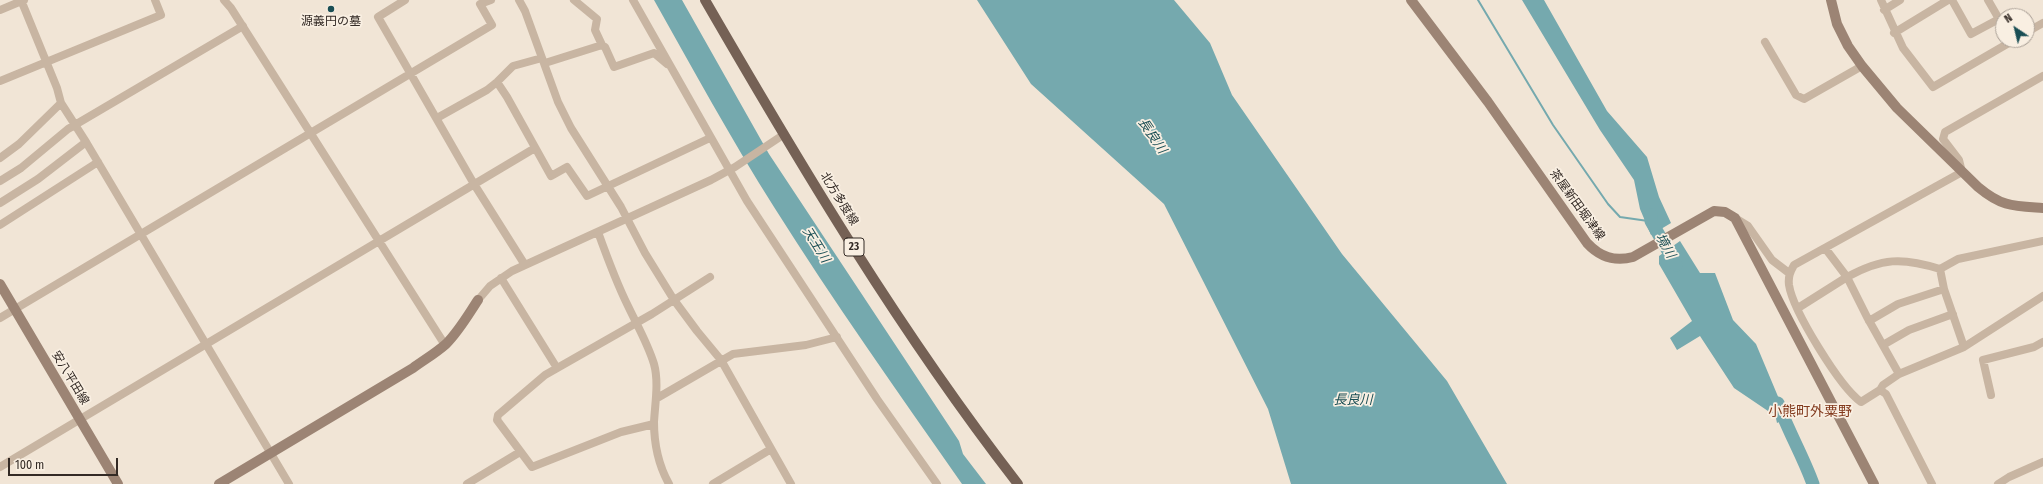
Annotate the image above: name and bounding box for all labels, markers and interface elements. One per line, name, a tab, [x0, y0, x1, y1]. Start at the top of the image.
marker: 源義円の墓	[326, 4, 336, 14]
north arrow	[1995, 8, 2035, 48]
text: N	[2002, 11, 2015, 26]
place label: 源義円の墓	[301, 15, 361, 29]
water label: 長良川	[1135, 115, 1169, 157]
street label: 茶屋新田堀津線	[1546, 167, 1608, 243]
street label: 北方多度線	[817, 170, 861, 228]
water label: 天王川	[799, 224, 833, 266]
water label: 境川	[1652, 231, 1678, 261]
road number: 23	[844, 238, 864, 256]
street label: 安八平田線	[48, 349, 92, 407]
water label: 長良川	[1334, 392, 1372, 408]
district label: 小熊町外粟野	[1768, 404, 1852, 420]
scale bar	[10, 450, 120, 476]
text: 100 m	[15, 458, 44, 472]

